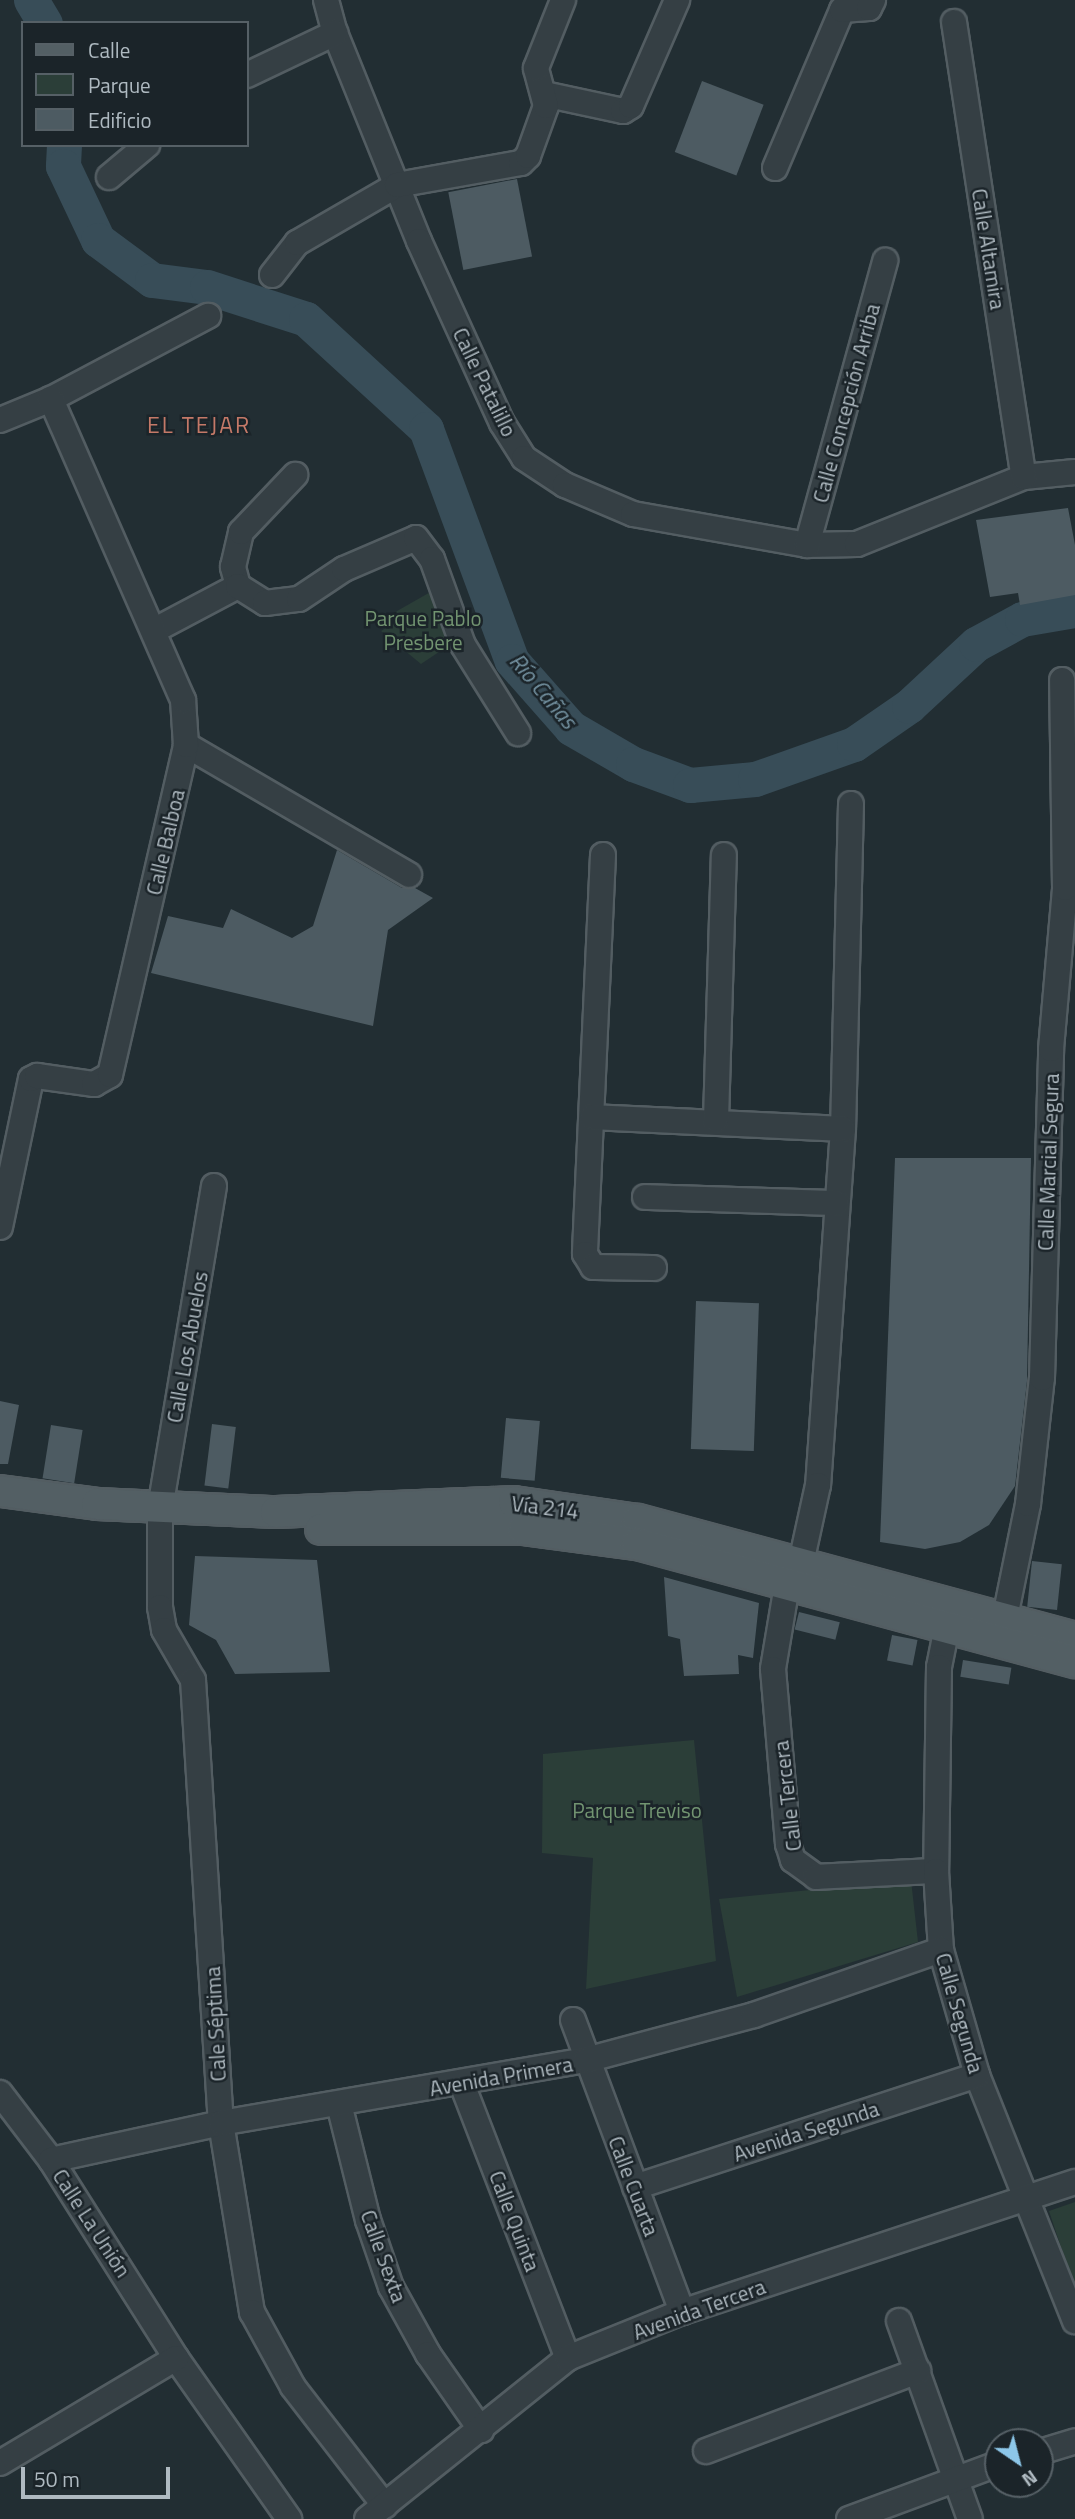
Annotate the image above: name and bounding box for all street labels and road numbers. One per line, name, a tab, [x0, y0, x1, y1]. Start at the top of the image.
street label: Calle Altamira	[967, 187, 1011, 311]
street label: Calle Concepción Arriba	[807, 301, 885, 505]
street label: Calle Patalillo	[448, 324, 522, 440]
street label: Calle Balboa	[141, 787, 189, 897]
street label: Calle Marcial Segura	[1032, 1073, 1064, 1251]
street label: Calle Los Abuelos	[161, 1269, 213, 1425]
street label: Vía 214	[510, 1490, 580, 1524]
street label: Calle Tercera	[768, 1739, 806, 1853]
street label: Calle Segunda	[931, 1950, 989, 2076]
street label: Cale Séptima	[199, 1966, 231, 2082]
street label: Avenida Primera	[427, 2051, 575, 2101]
street label: Avenida Segunda	[730, 2096, 882, 2166]
street label: Calle Cuarta	[603, 2133, 665, 2239]
street label: Calle La Unión	[48, 2164, 136, 2282]
street label: Calle Quinta	[484, 2167, 546, 2275]
street label: Calle Sexta	[356, 2207, 412, 2305]
street label: Avenida Tercera	[629, 2273, 769, 2345]

